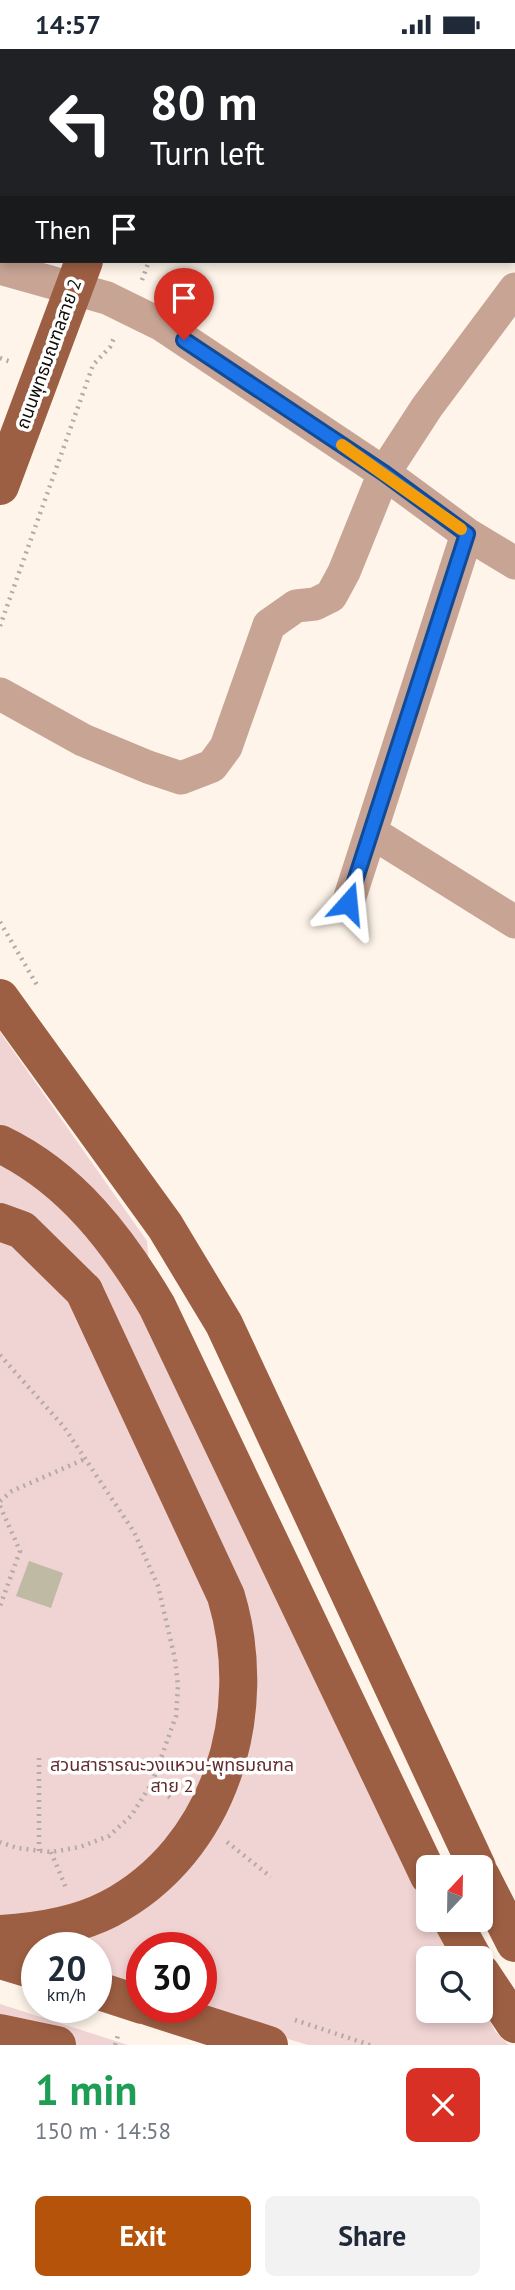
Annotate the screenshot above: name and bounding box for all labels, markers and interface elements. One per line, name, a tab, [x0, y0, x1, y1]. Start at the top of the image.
text: 14:57	[35, 8, 101, 41]
text: 80 m	[150, 70, 257, 134]
icon: left	[35, 77, 126, 168]
text: Turn left	[150, 132, 265, 174]
icon: arrive	[105, 210, 143, 248]
text: Then	[35, 213, 91, 246]
pin	[154, 268, 214, 340]
street label: ถนนพุทธมณฑลสาย 2	[11, 276, 86, 432]
icon: arrive	[165, 279, 203, 317]
position arrow	[311, 866, 385, 940]
park label: สวนสาธารณะวงแหวน-พุทธมณฑล สาย 2	[50, 1753, 294, 1797]
north arrow	[416, 1855, 494, 1932]
map controls	[416, 1855, 493, 2023]
speed limit sign: 30	[126, 1932, 217, 2023]
text: 20	[47, 1945, 86, 1991]
button: search	[416, 1946, 493, 2023]
text: km/h	[47, 1983, 86, 2006]
text: 1 min	[35, 2062, 137, 2117]
button: close	[406, 2068, 480, 2142]
text: 150 m · 14:58	[35, 2116, 171, 2145]
button: Exit	[35, 2196, 251, 2276]
button: Share	[265, 2196, 480, 2276]

